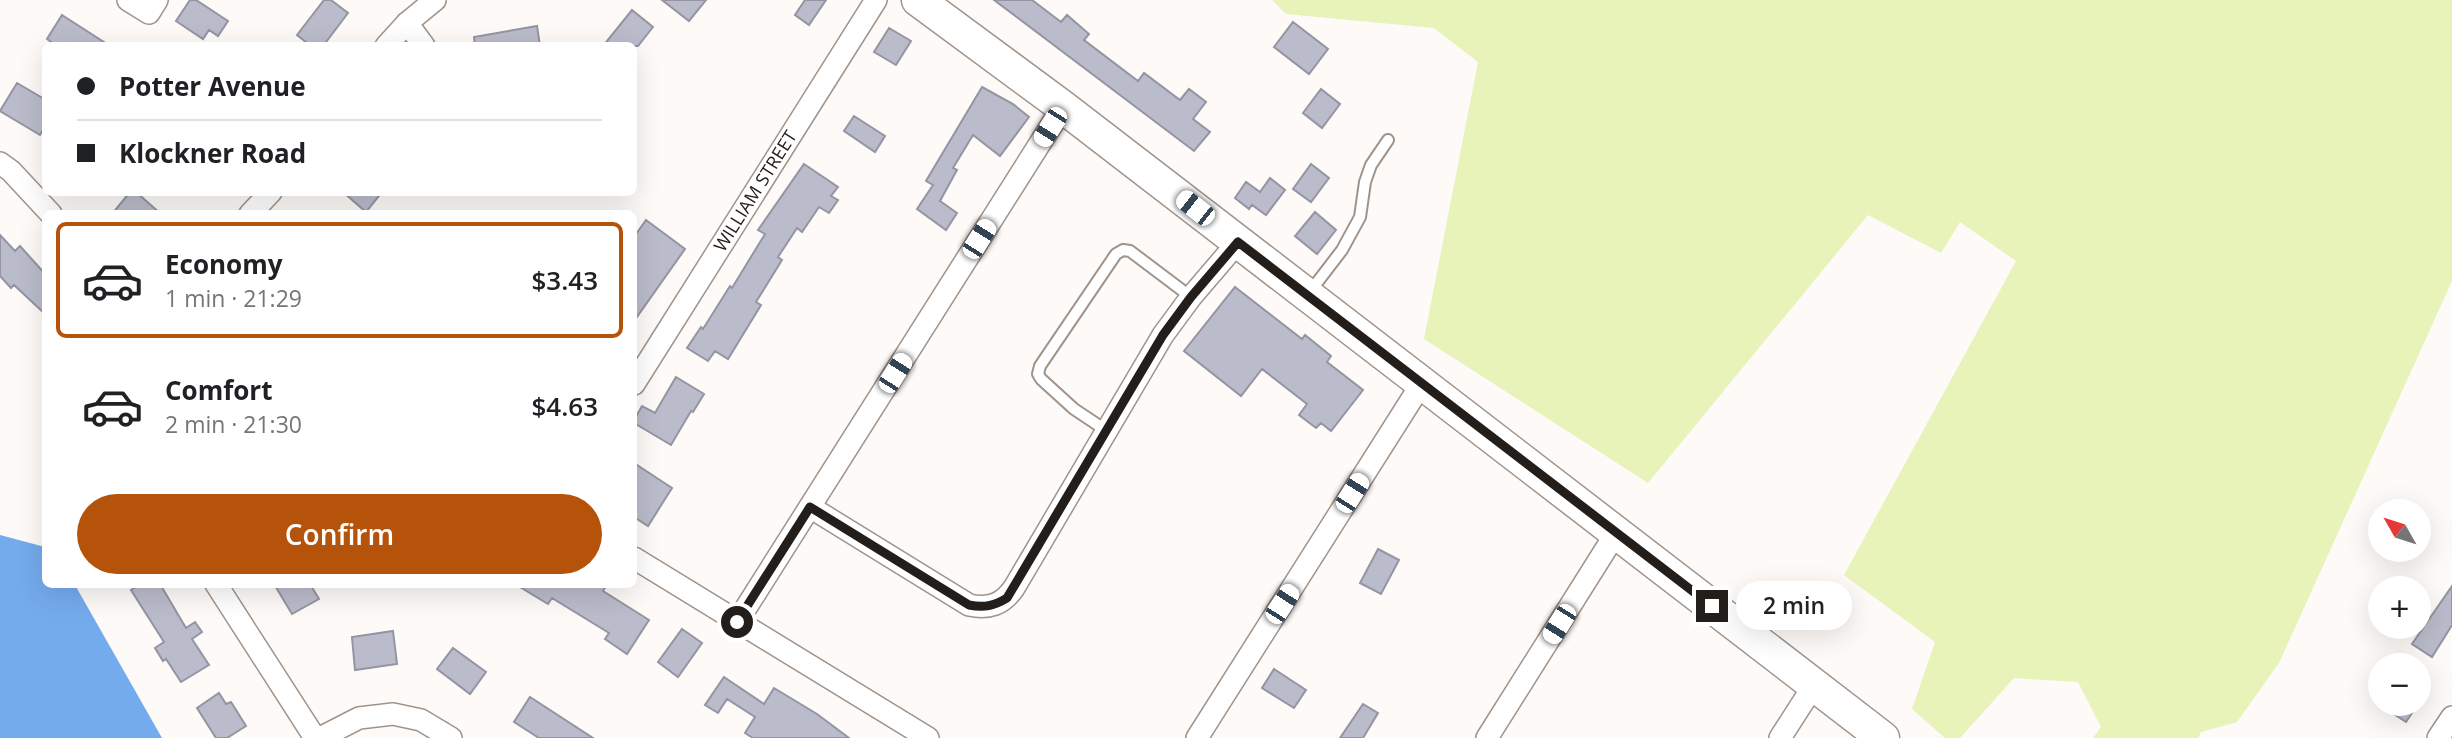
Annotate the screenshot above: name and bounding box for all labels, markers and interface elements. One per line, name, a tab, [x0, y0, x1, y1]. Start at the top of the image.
text: Potter Avenue	[119, 68, 306, 104]
car	[1030, 104, 1071, 150]
street label: WILLIAM STREET	[708, 125, 802, 256]
text: Klockner Road	[119, 135, 306, 171]
car	[1172, 187, 1219, 229]
car	[959, 216, 1000, 262]
text: Economy	[165, 246, 283, 282]
icon: car	[81, 249, 144, 312]
text: $3.43	[531, 262, 598, 298]
text: 1 min · 21:29	[165, 282, 302, 314]
car	[875, 350, 916, 396]
text: Comfort	[165, 372, 272, 408]
icon: car	[81, 375, 144, 438]
text: $4.63	[531, 388, 598, 424]
text: 2 min · 21:30	[165, 408, 302, 440]
car	[1332, 470, 1373, 516]
button: Confirm	[77, 494, 602, 574]
north arrow	[2368, 499, 2431, 562]
map controls	[2368, 499, 2431, 716]
button: +	[2368, 576, 2431, 639]
car	[1262, 581, 1303, 627]
callout: 2 min	[1736, 582, 1852, 630]
text: 2 min	[1763, 589, 1825, 621]
route end	[1696, 590, 1728, 622]
car	[1539, 601, 1580, 647]
route start	[721, 606, 753, 638]
button: −	[2368, 653, 2431, 716]

